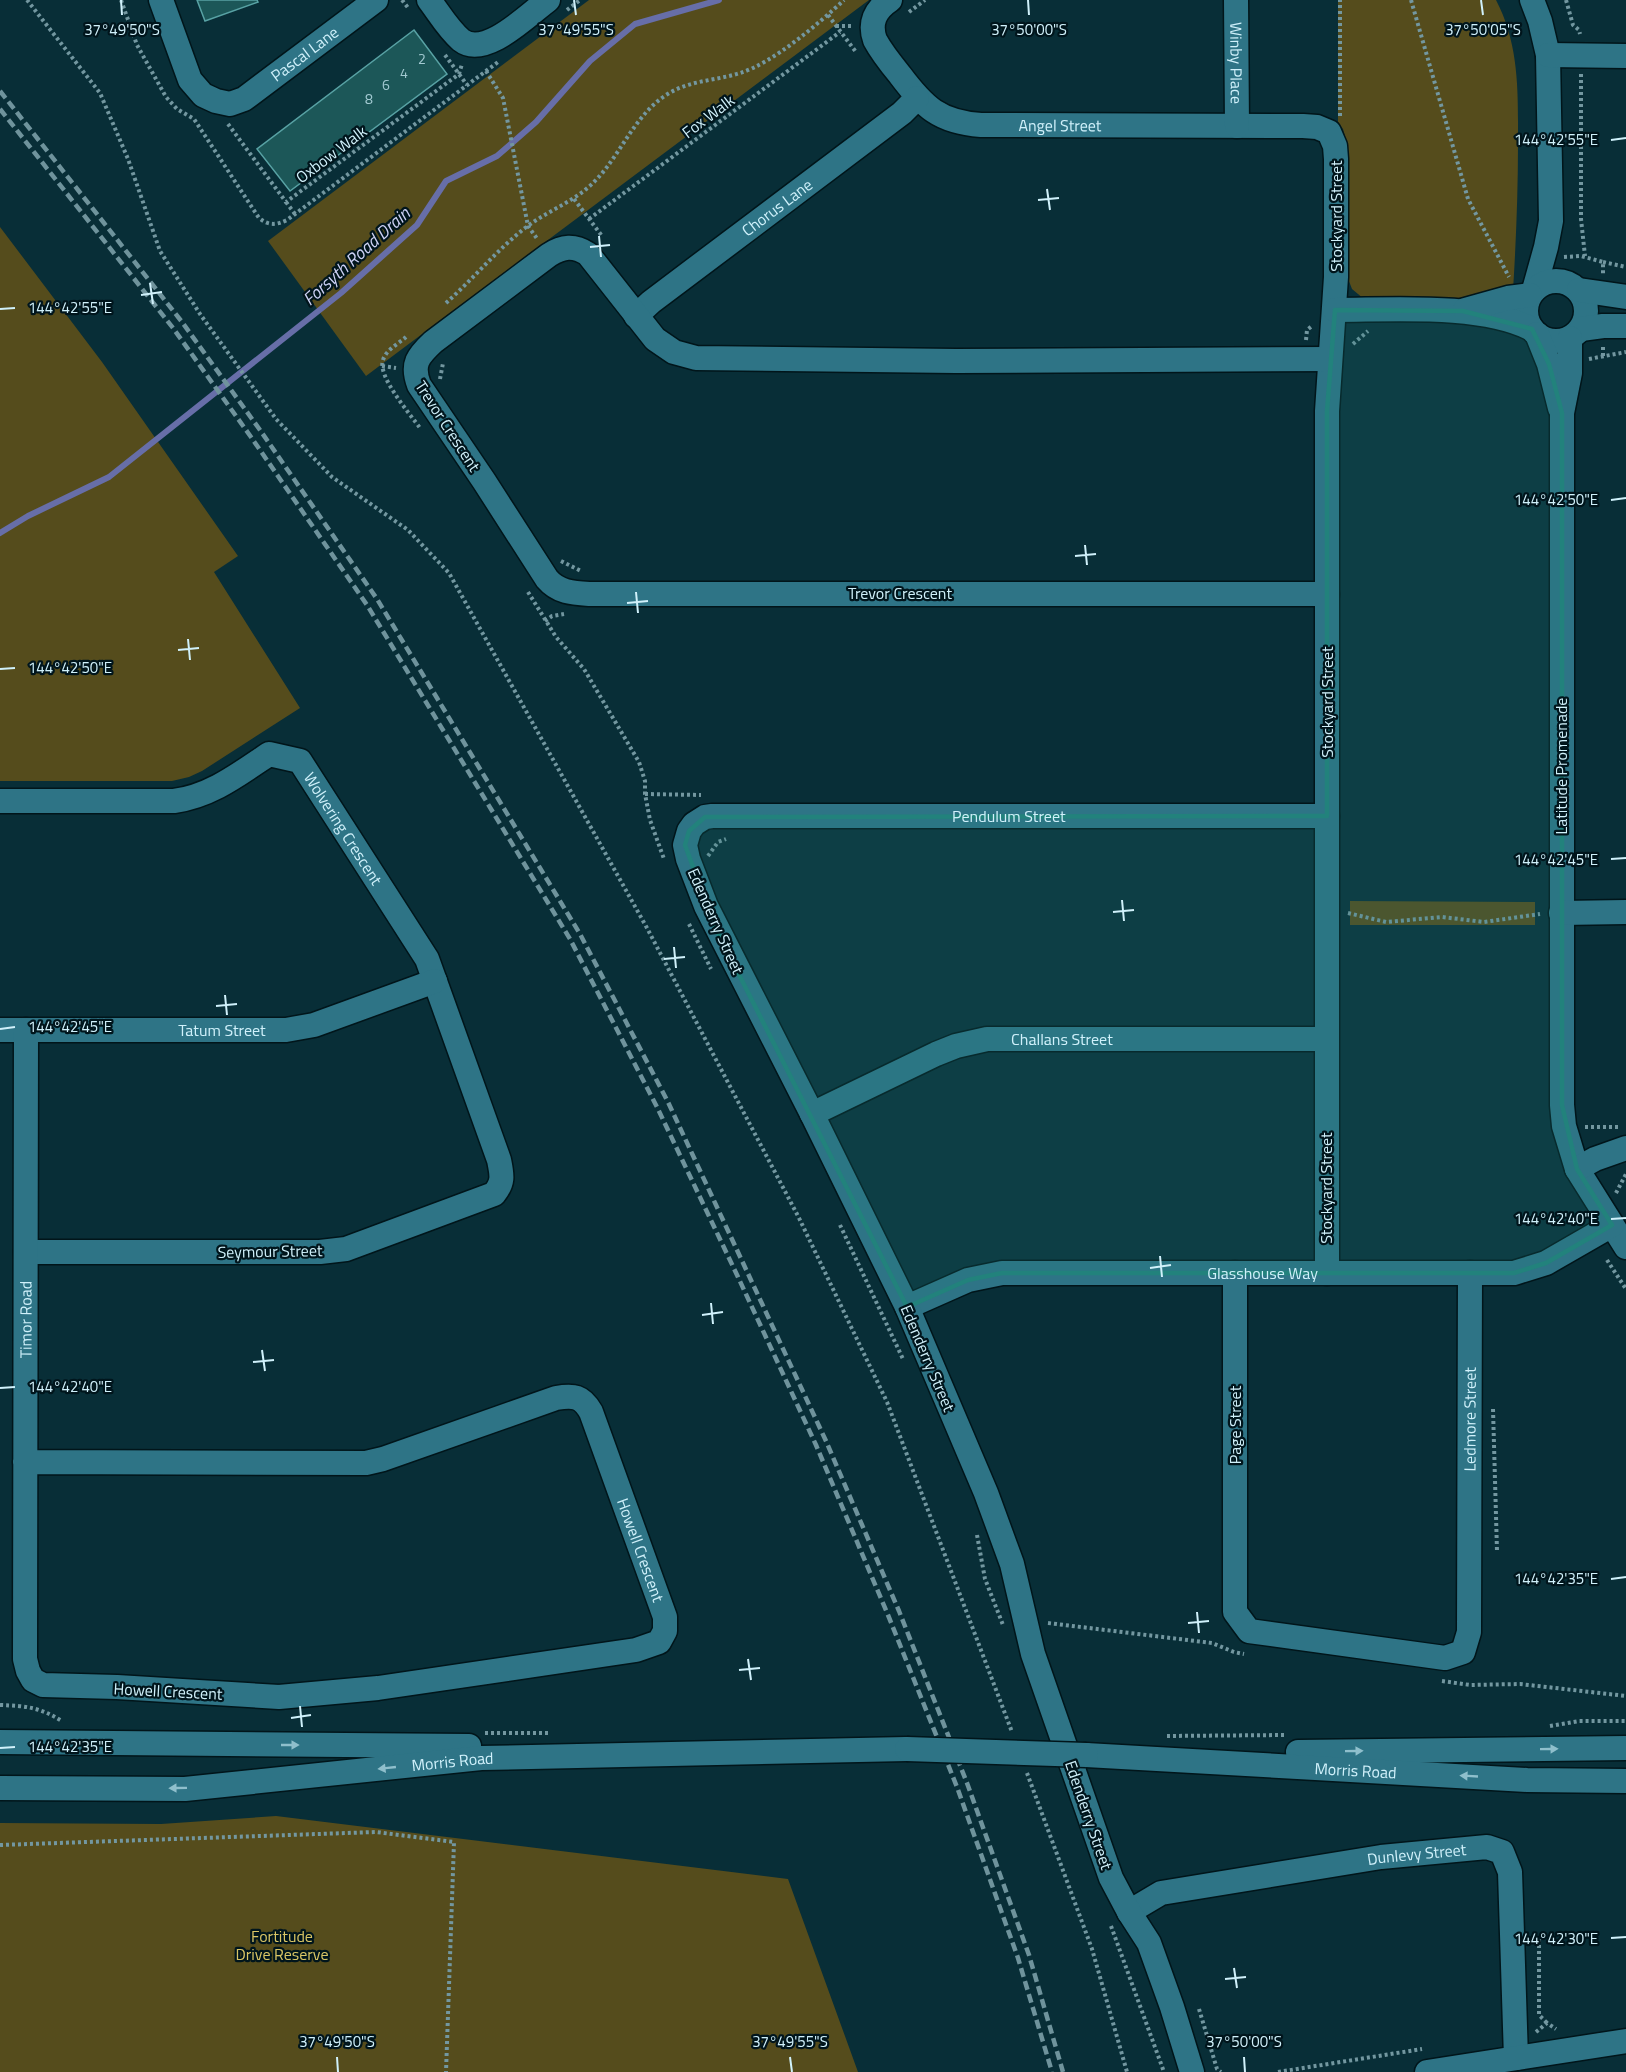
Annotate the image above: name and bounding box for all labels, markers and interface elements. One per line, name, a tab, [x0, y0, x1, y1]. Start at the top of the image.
text: 37°49'50"S	[84, 18, 160, 41]
text: 37°49'55"S	[538, 18, 614, 41]
text: 37°50'00"S	[991, 18, 1067, 41]
text: 37°50'05"S	[1445, 18, 1521, 41]
street label: Pascal Lane	[265, 20, 343, 87]
street label: Winby Place	[1224, 22, 1249, 104]
house number: 2	[418, 48, 426, 69]
house number: 4	[400, 62, 408, 83]
house number: 6	[382, 74, 390, 95]
house number: 8	[365, 88, 373, 109]
street label: Fox Walk	[677, 88, 740, 144]
street label: Angel Street	[1018, 113, 1102, 137]
street label: Oxbow Walk	[290, 119, 372, 189]
text: 144°42'55"E	[1514, 128, 1598, 151]
street label: Stockyard Street	[1324, 160, 1348, 272]
street label: Chorus Lane	[736, 173, 817, 242]
water label: Forsyth Road Drain	[296, 200, 416, 312]
text: 144°42'55"E	[28, 296, 112, 319]
street label: Trevor Crescent	[410, 376, 487, 476]
text: 144°42'50"E	[1514, 488, 1598, 511]
street label: Trevor Crescent	[848, 581, 952, 605]
street label: Stockyard Street	[1315, 646, 1339, 758]
text: 144°42'50"E	[28, 656, 112, 679]
street label: Latitude Promenade	[1549, 698, 1573, 834]
street label: Wolvering Crescent	[298, 767, 389, 890]
street label: Pendulum Street	[952, 804, 1066, 828]
text: 144°42'45"E	[1514, 848, 1598, 871]
street label: Edenderry Street	[682, 864, 750, 978]
text: 144°42'45"E	[28, 1015, 112, 1038]
street label: Tatum Street	[178, 1018, 266, 1042]
street label: Challans Street	[1011, 1027, 1113, 1051]
street label: Stockyard Street	[1314, 1132, 1338, 1244]
text: 144°42'40"E	[1514, 1207, 1598, 1230]
street label: Seymour Street	[217, 1238, 323, 1264]
street label: Glasshouse Way	[1207, 1261, 1318, 1285]
street label: Timor Road	[13, 1281, 38, 1358]
street label: Edenderry Street	[895, 1301, 961, 1415]
street label: Ledmore Street	[1457, 1367, 1482, 1472]
text: 144°42'40"E	[28, 1375, 112, 1398]
street label: Page Street	[1223, 1385, 1247, 1464]
street label: Howell Crescent	[611, 1495, 671, 1606]
text: 144°42'35"E	[1514, 1567, 1598, 1590]
street label: Howell Crescent	[113, 1676, 223, 1706]
text: 144°42'35"E	[28, 1735, 112, 1758]
one-way arrow	[281, 1740, 300, 1750]
one-way arrow	[1540, 1744, 1559, 1754]
street label: Morris Road	[410, 1746, 494, 1777]
one-way arrow	[1345, 1747, 1364, 1756]
street label: Morris Road	[1314, 1756, 1397, 1785]
street label: Edenderry Street	[1059, 1757, 1119, 1873]
one-way arrow	[378, 1763, 397, 1773]
one-way arrow	[1459, 1772, 1478, 1781]
one-way arrow	[169, 1784, 188, 1793]
street label: Dunlevy Street	[1365, 1837, 1468, 1871]
park label: Fortitude Drive Reserve	[236, 1924, 329, 1966]
text: 144°42'30"E	[1514, 1927, 1598, 1950]
text: 37°49'50"S	[299, 2030, 375, 2053]
text: 37°49'55"S	[752, 2030, 828, 2053]
text: 37°50'00"S	[1206, 2030, 1282, 2053]

